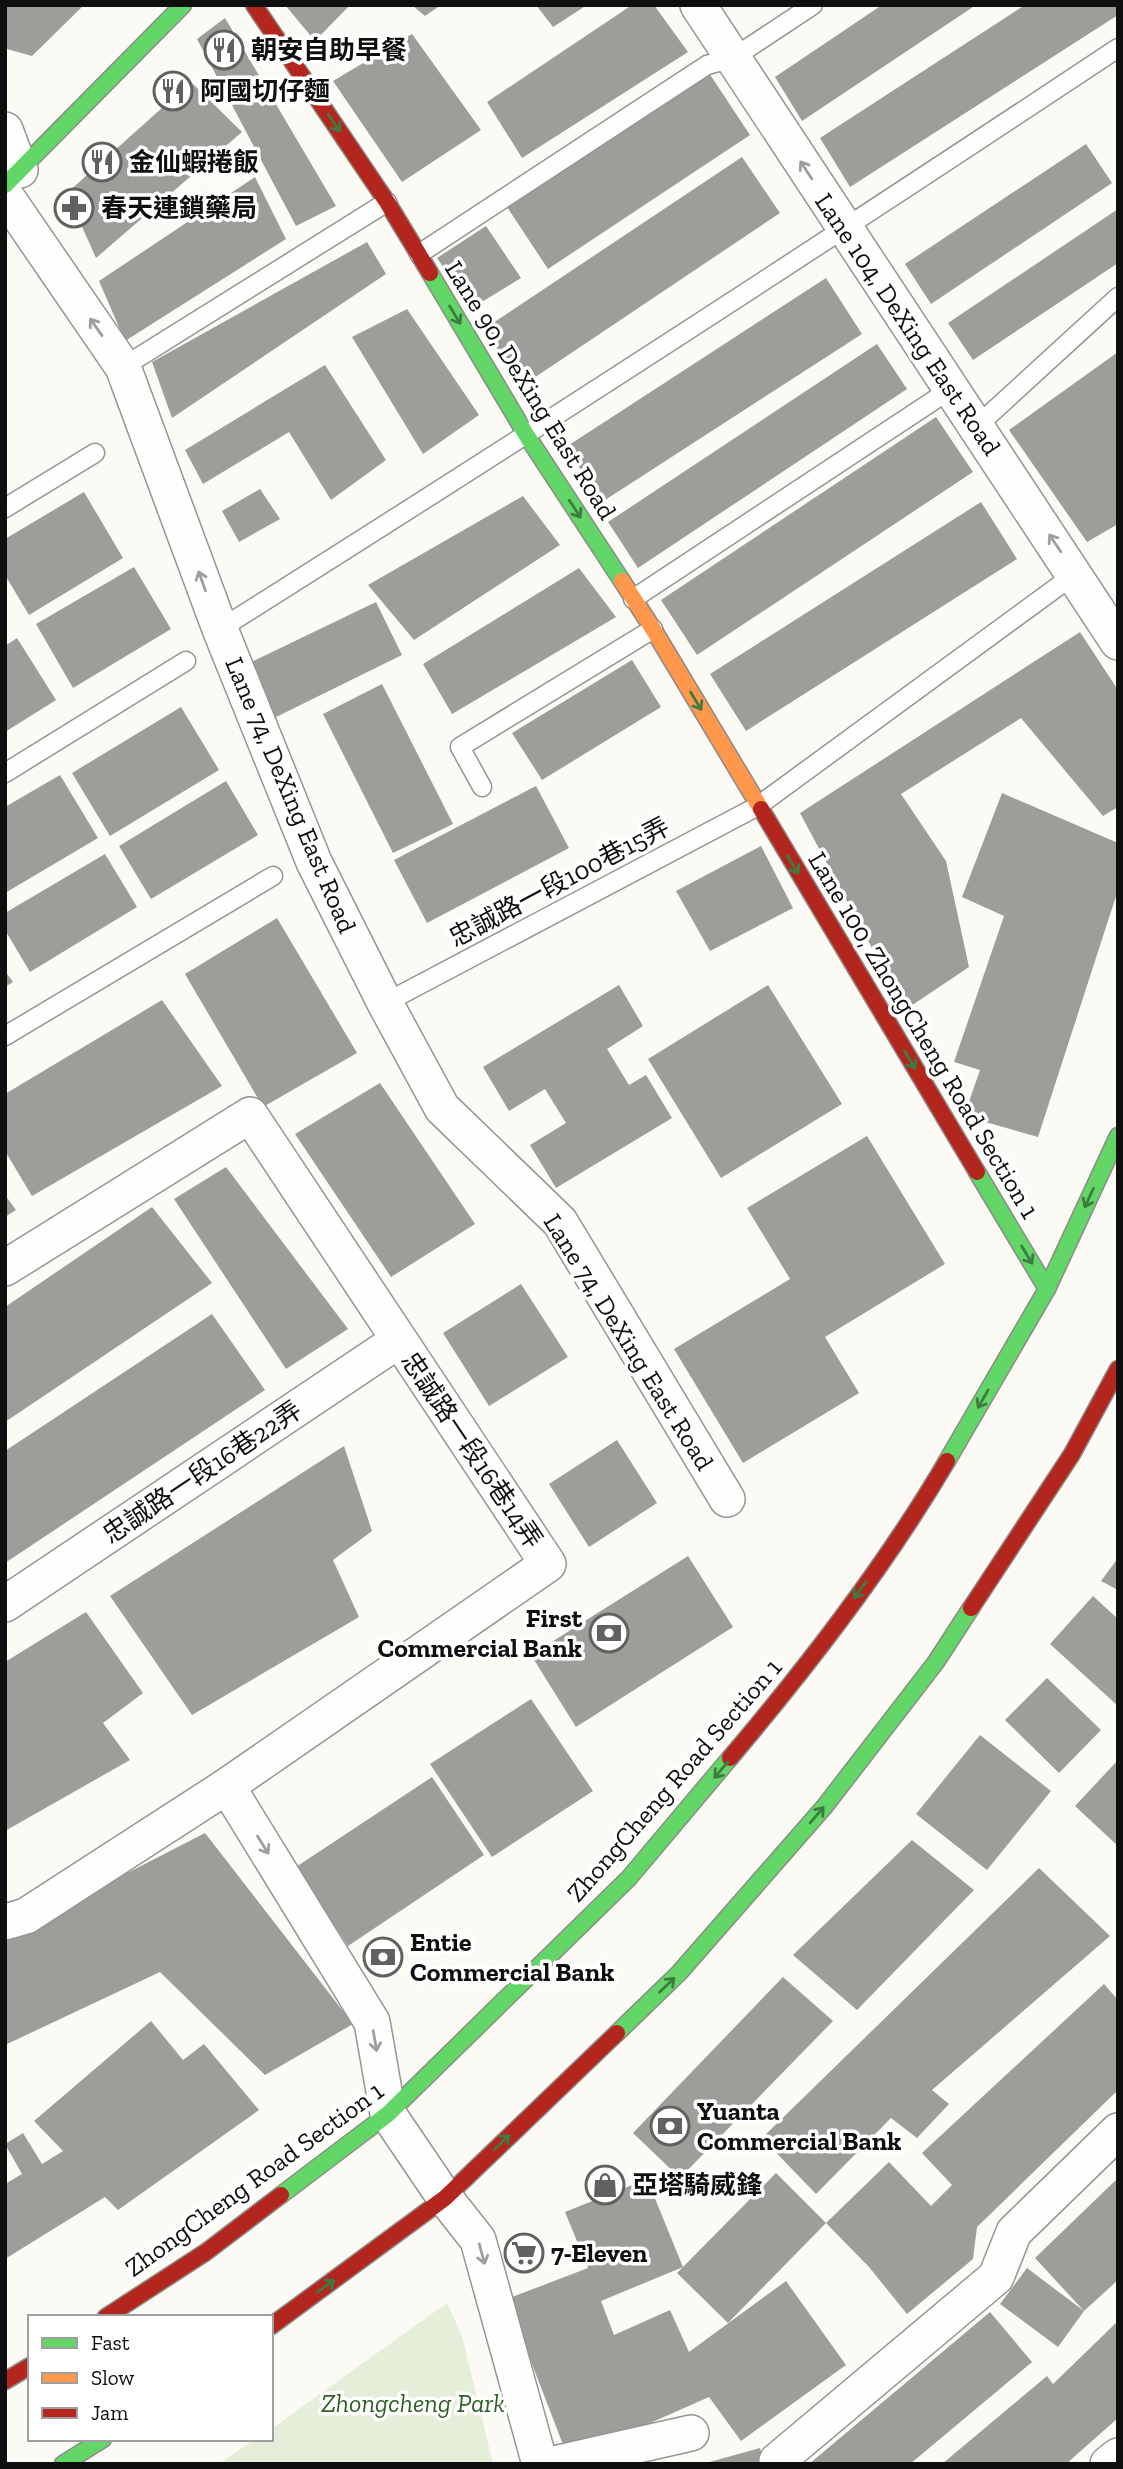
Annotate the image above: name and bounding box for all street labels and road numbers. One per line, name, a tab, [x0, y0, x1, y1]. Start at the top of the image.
street label: Lane 104, DeXing East Road	[808, 187, 1008, 461]
street label: Lane 90, DeXing East Road	[438, 255, 624, 525]
street label: Lane 74, DeXing East Road	[218, 652, 364, 938]
street label: 忠誠路一段100巷15弄	[443, 810, 675, 954]
street label: Lane 100, ZhongCheng Road Section 1	[802, 846, 1046, 1224]
street label: Lane 74, DeXing East Road	[537, 1208, 721, 1476]
street label: 忠誠路一段16巷14弄	[394, 1346, 550, 1554]
street label: 忠誠路一段16巷22弄	[97, 1394, 307, 1550]
street label: ZhongCheng Road Section 1	[560, 1652, 788, 1908]
street label: ZhongCheng Road Section 1	[119, 2074, 389, 2284]

